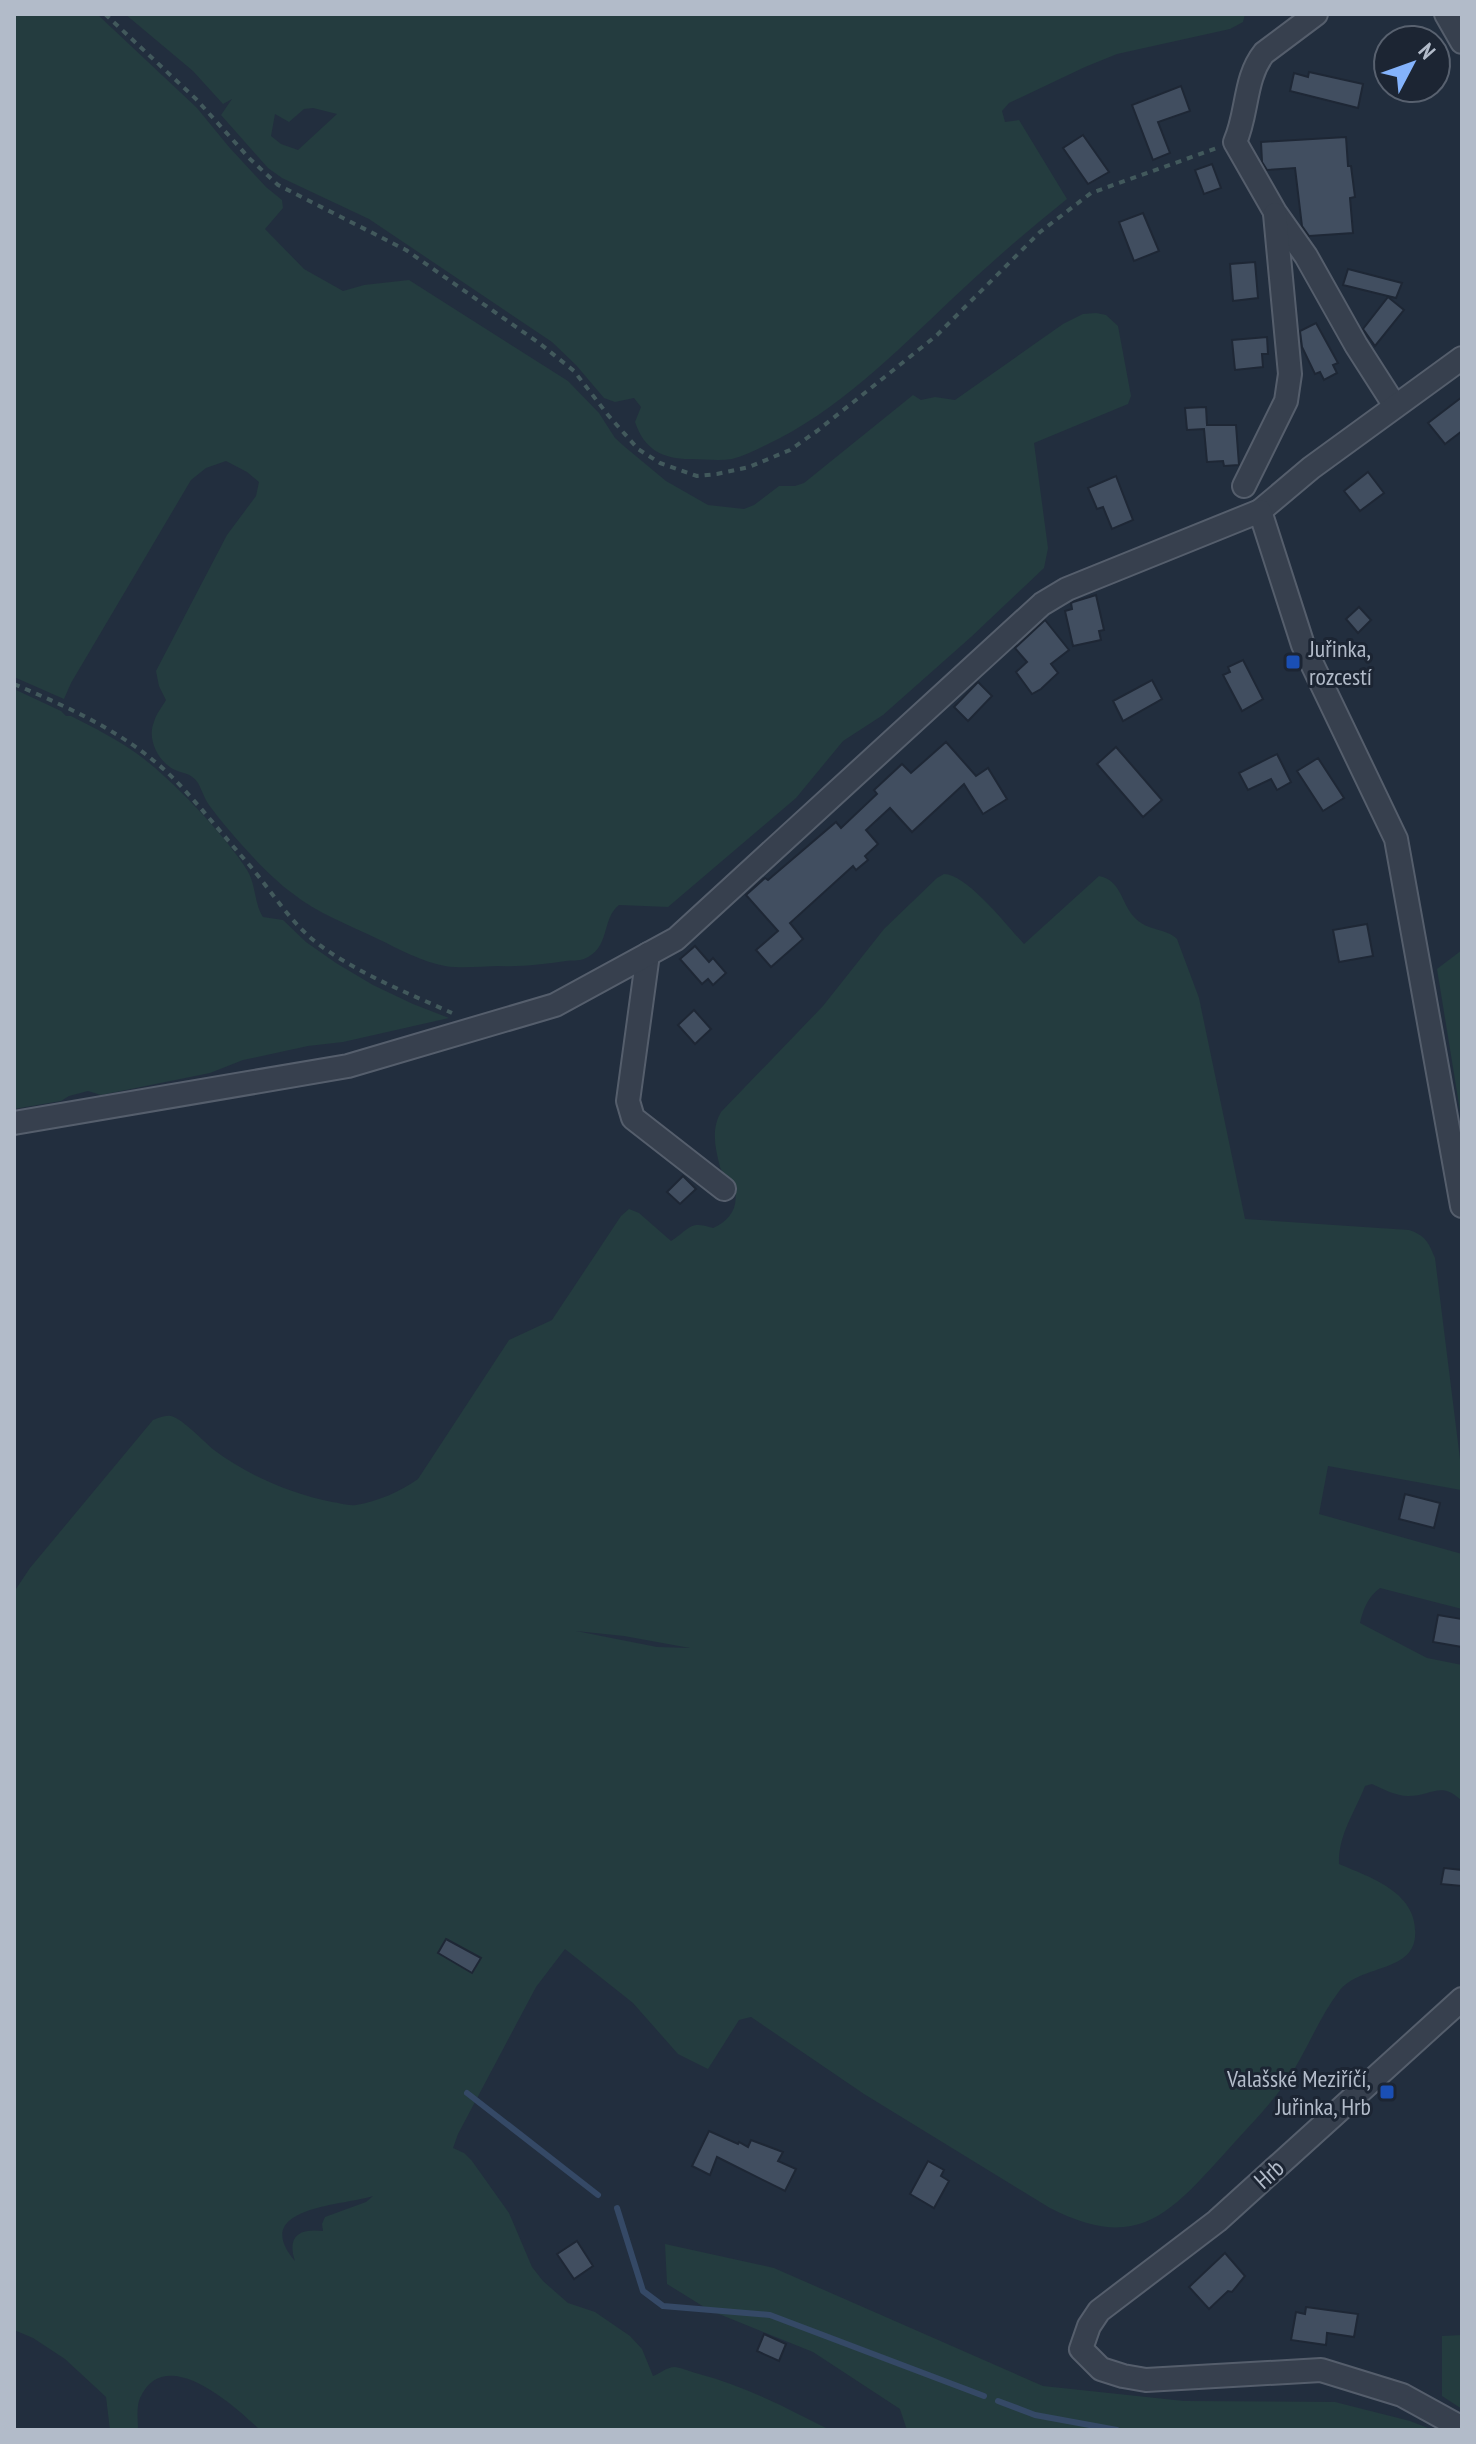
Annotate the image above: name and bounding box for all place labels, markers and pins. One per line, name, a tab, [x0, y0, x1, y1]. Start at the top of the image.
place label: Juřinka, rozcestí	[1308, 633, 1372, 692]
marker: Juřinka, rozcestí	[1284, 653, 1302, 671]
place label: Valašské Meziříčí, Juřinka, Hrb	[1226, 2063, 1371, 2122]
marker: Valašské Meziříčí, Juřinka, Hrb	[1378, 2083, 1396, 2101]

